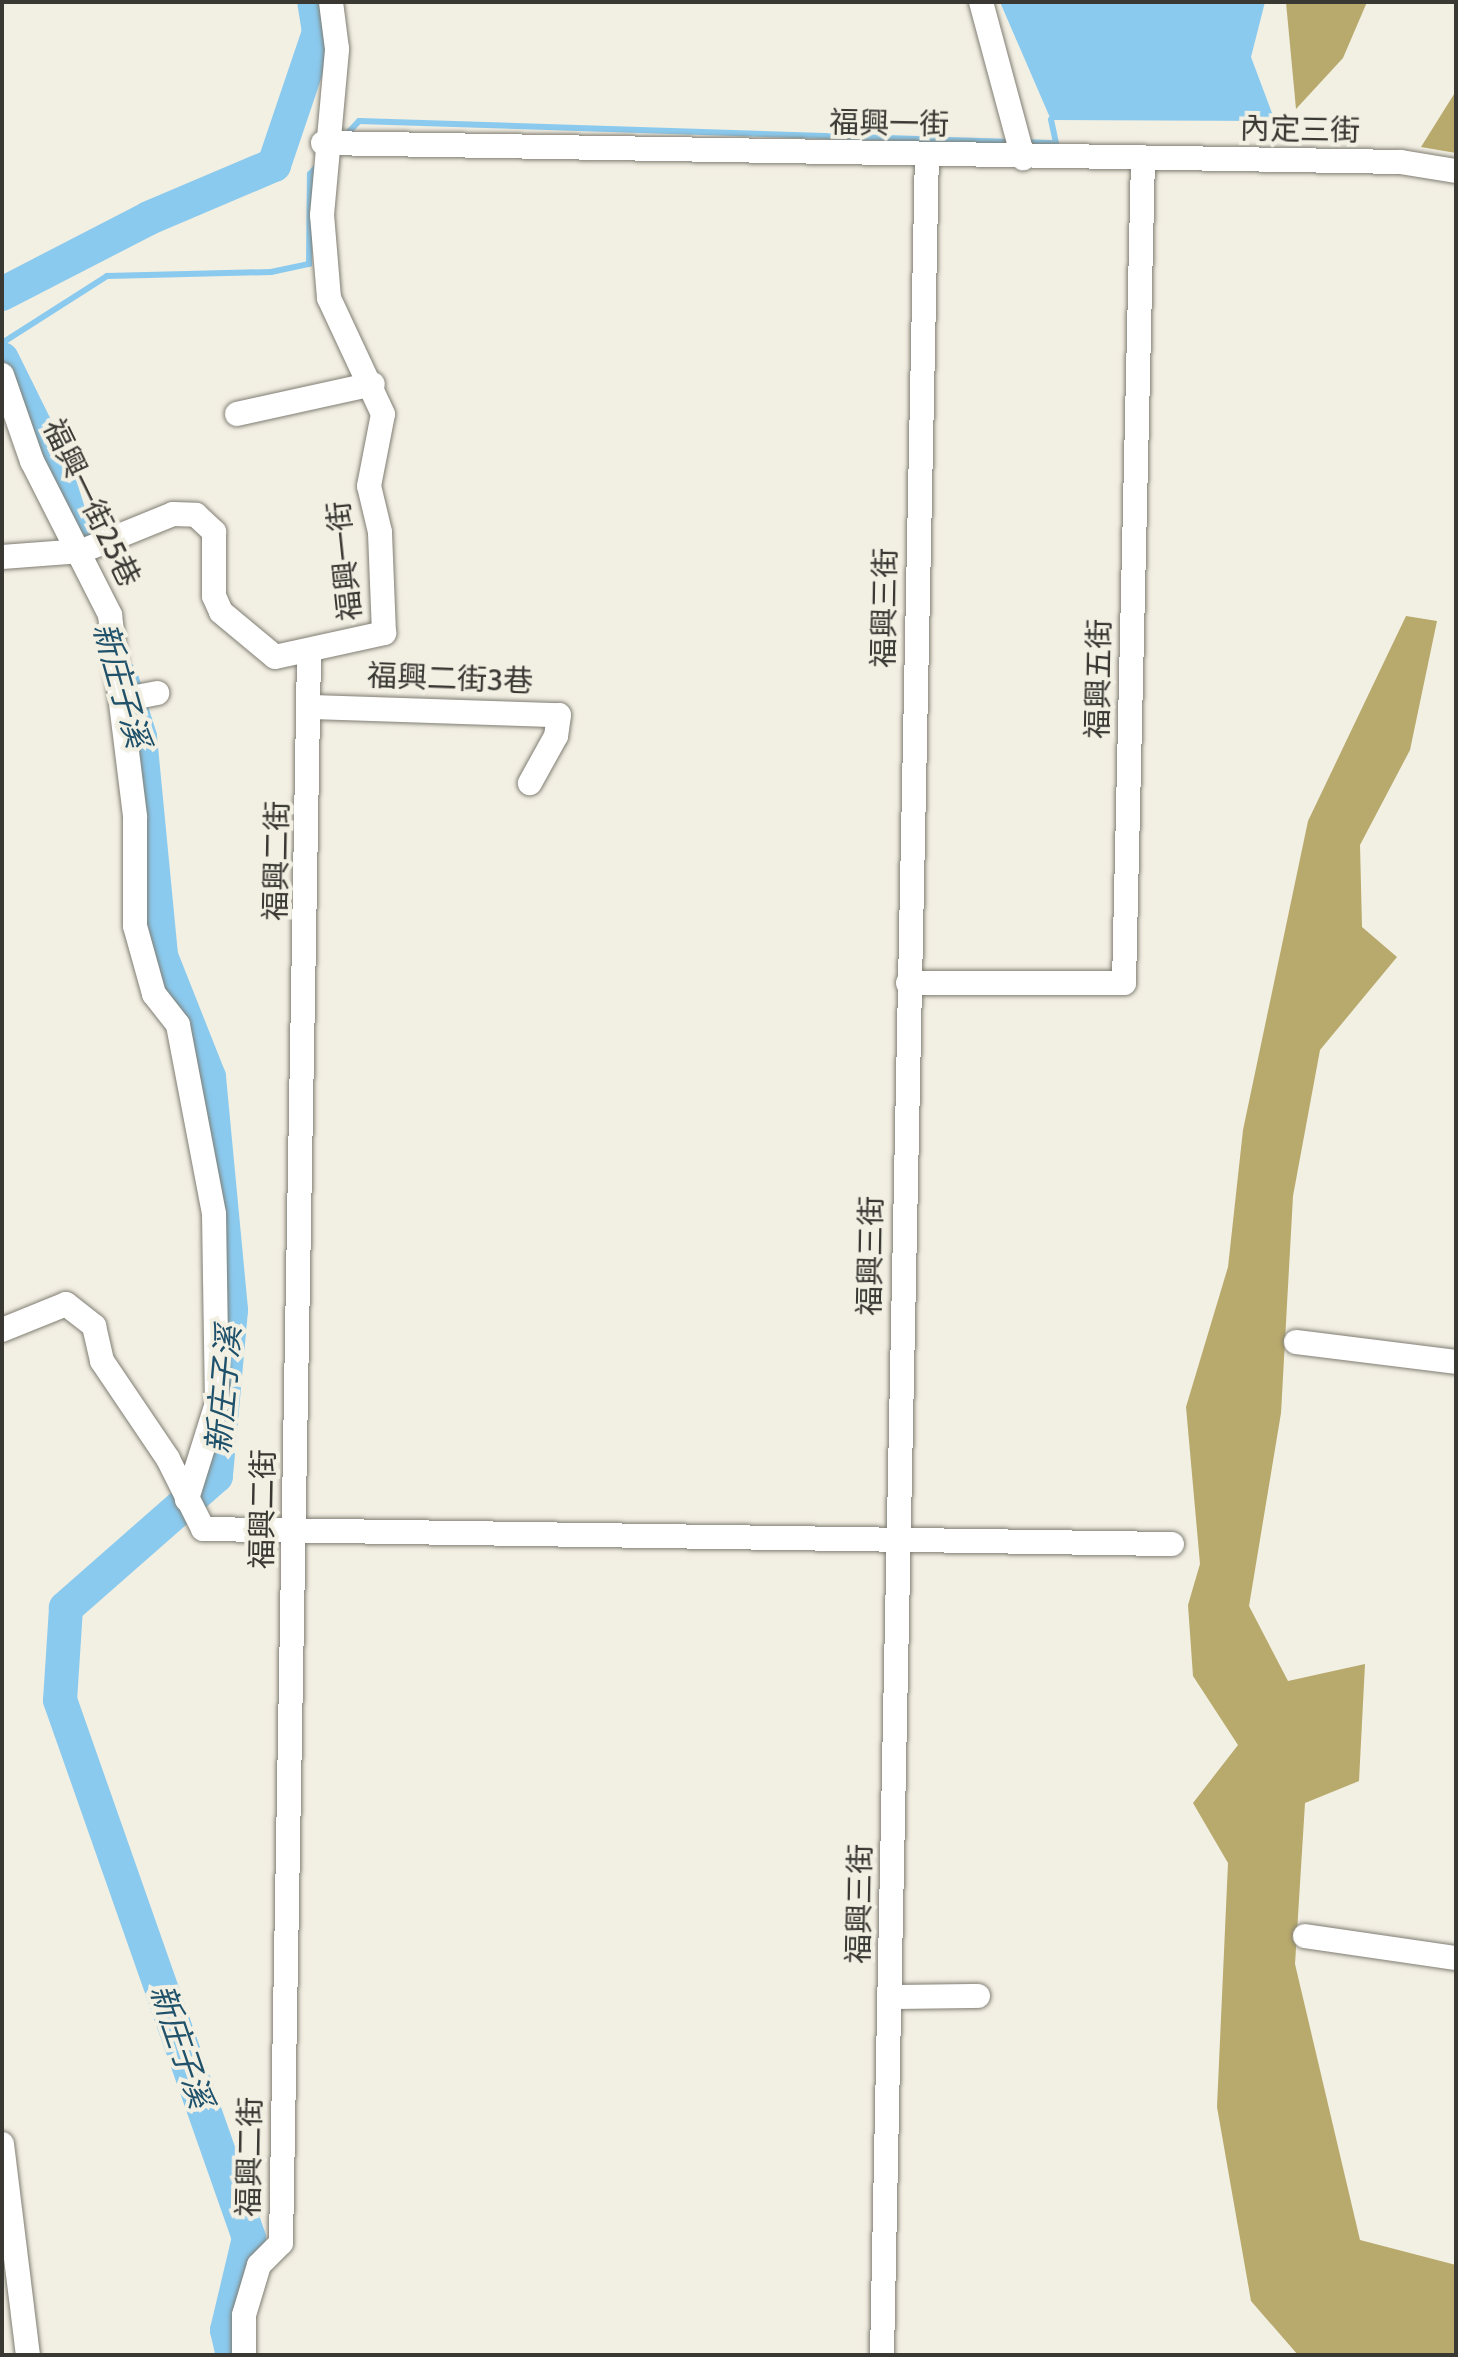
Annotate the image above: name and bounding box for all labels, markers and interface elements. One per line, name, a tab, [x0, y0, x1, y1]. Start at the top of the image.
street label: 福興一街	[829, 105, 949, 143]
street label: 內定三街	[1240, 111, 1360, 149]
street label: 福興一街25巷	[35, 413, 147, 593]
street label: 福興一街	[321, 499, 369, 623]
street label: 福興三街	[866, 548, 904, 668]
water label: 新庄子溪	[85, 618, 157, 752]
street label: 福興五街	[1080, 619, 1118, 739]
street label: 福興二街3巷	[366, 658, 534, 700]
street label: 福興二街	[258, 801, 296, 921]
street label: 福興三街	[852, 1196, 890, 1316]
water label: 新庄子溪	[199, 1325, 249, 1455]
street label: 福興二街	[244, 1449, 282, 1569]
street label: 福興三街	[841, 1844, 879, 1964]
water label: 新庄子溪	[142, 1979, 220, 2113]
street label: 福興二街	[231, 2097, 269, 2217]

